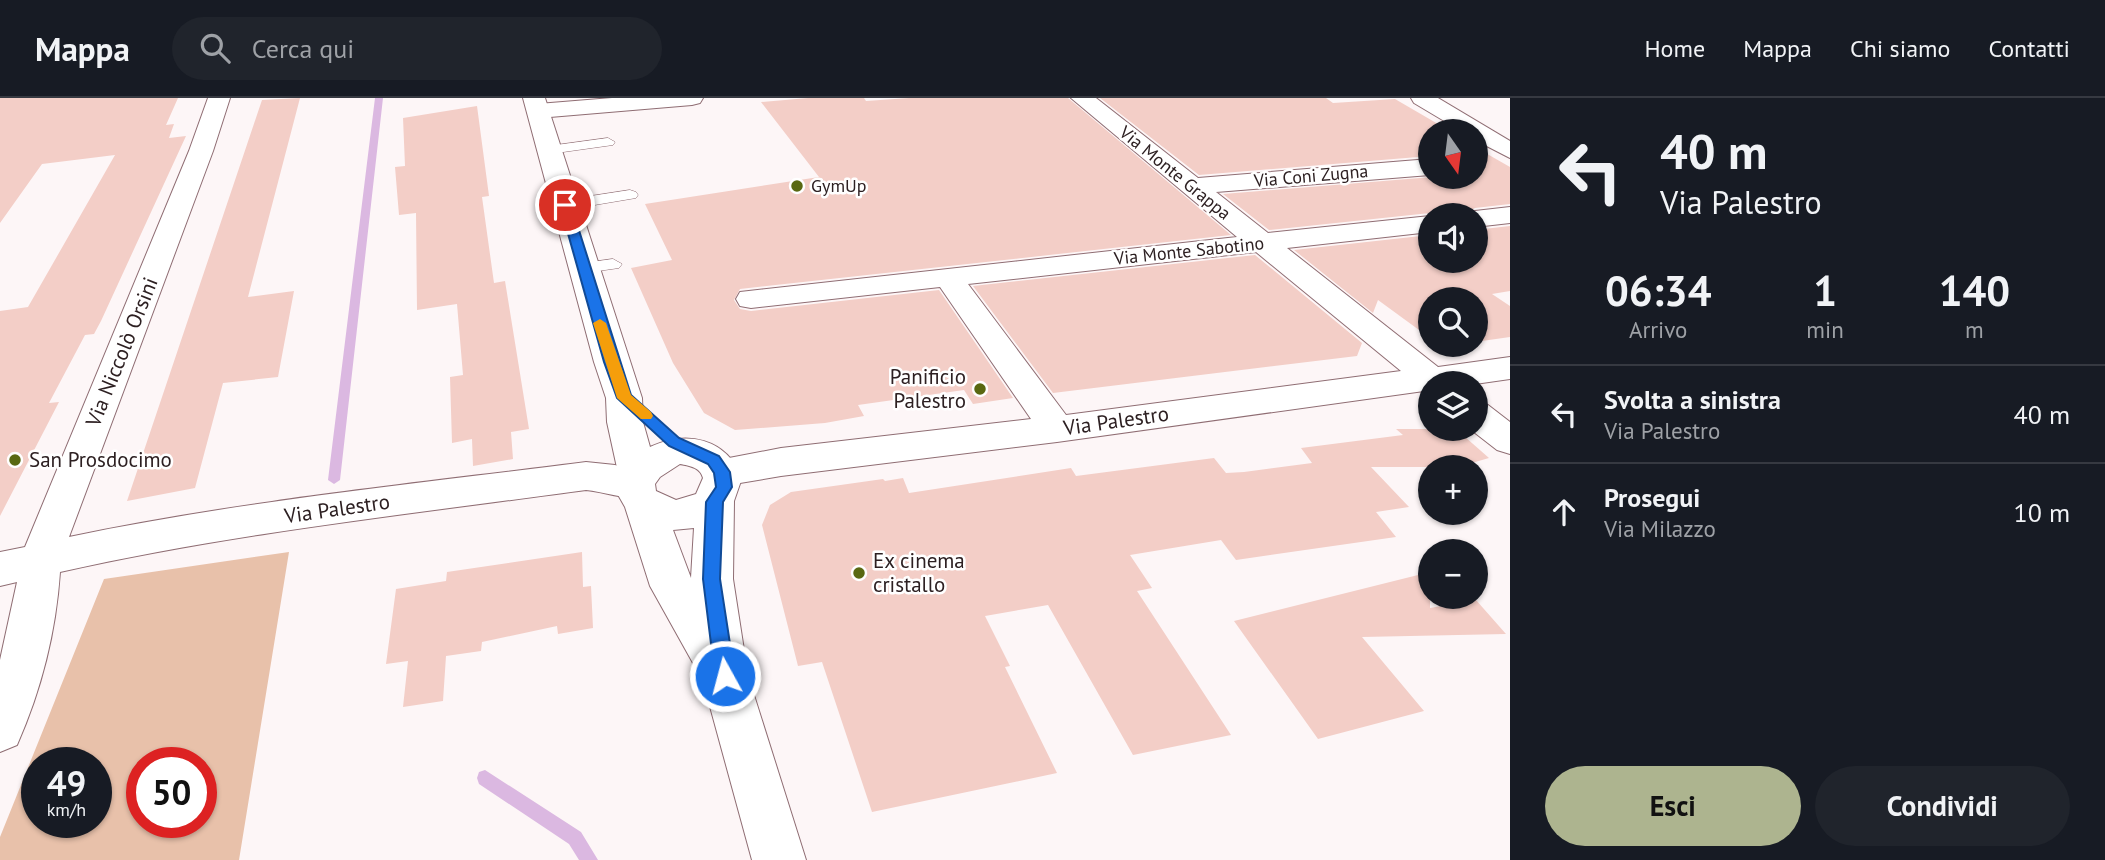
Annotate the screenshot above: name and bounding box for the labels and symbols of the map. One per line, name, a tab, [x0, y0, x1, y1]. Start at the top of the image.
north arrow	[1418, 119, 1488, 189]
street label: Via Monte Grappa	[1114, 120, 1236, 225]
street label: Via Coni Zugna	[1252, 159, 1369, 192]
place label: GymUp	[811, 174, 867, 197]
pin	[535, 175, 595, 235]
marker: GymUp	[789, 178, 805, 194]
street label: Via Monte Sabotino	[1112, 231, 1265, 270]
street label: Via Niccolò Orsini	[79, 273, 164, 431]
place label: Panificio Palestro	[890, 363, 966, 414]
marker: Panificio Palestro	[972, 381, 988, 397]
street label: Via Palestro	[1060, 400, 1170, 441]
place label: San Prosdocimo	[29, 446, 172, 473]
marker: San Prosdocimo	[7, 452, 23, 468]
street label: Via Palestro	[281, 488, 391, 529]
place label: Ex cinema cristallo	[873, 547, 965, 598]
marker: Ex cinema cristallo	[851, 565, 867, 581]
position arrow	[688, 639, 762, 713]
speed limit sign: 50	[126, 747, 217, 838]

